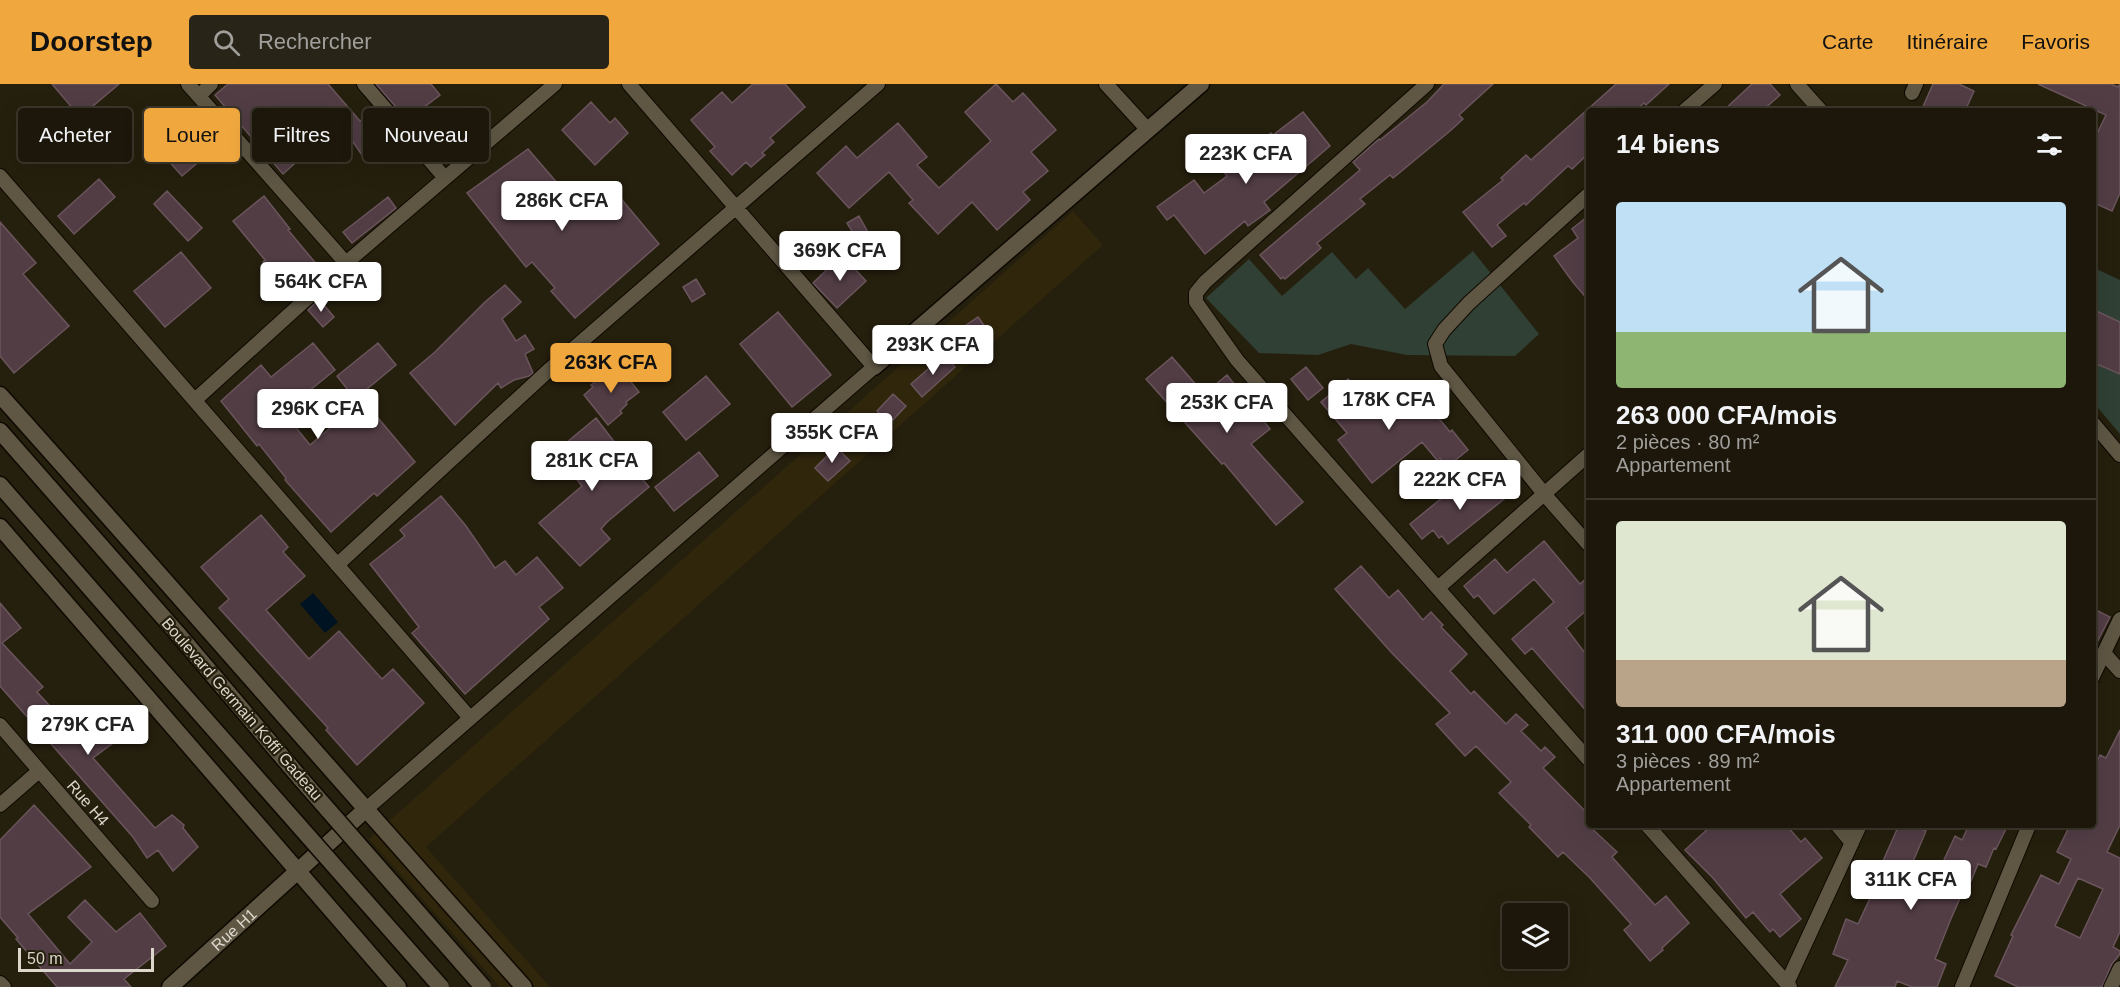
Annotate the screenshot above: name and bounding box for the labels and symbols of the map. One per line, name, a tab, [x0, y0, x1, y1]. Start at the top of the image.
pin: 223K CFA	[1184, 134, 1308, 185]
pin: 286K CFA	[500, 181, 624, 232]
pin: 369K CFA	[778, 231, 902, 282]
pin: 564K CFA	[259, 262, 383, 313]
pin: 293K CFA	[871, 325, 995, 376]
pin: 263K CFA	[549, 343, 673, 394]
pin: 178K CFA	[1327, 380, 1451, 431]
pin: 253K CFA	[1165, 383, 1289, 434]
pin: 296K CFA	[256, 389, 380, 440]
pin: 355K CFA	[770, 413, 894, 464]
pin: 281K CFA	[530, 441, 654, 492]
pin: 222K CFA	[1398, 460, 1522, 511]
street label: Boulevard Germain Koffi Gadeau	[158, 615, 326, 803]
pin: 279K CFA	[26, 705, 150, 756]
street label: Rue H4	[64, 777, 112, 829]
pin: 311K CFA	[1849, 860, 1973, 911]
street label: Rue H1	[208, 905, 260, 954]
scale bar	[18, 945, 154, 972]

